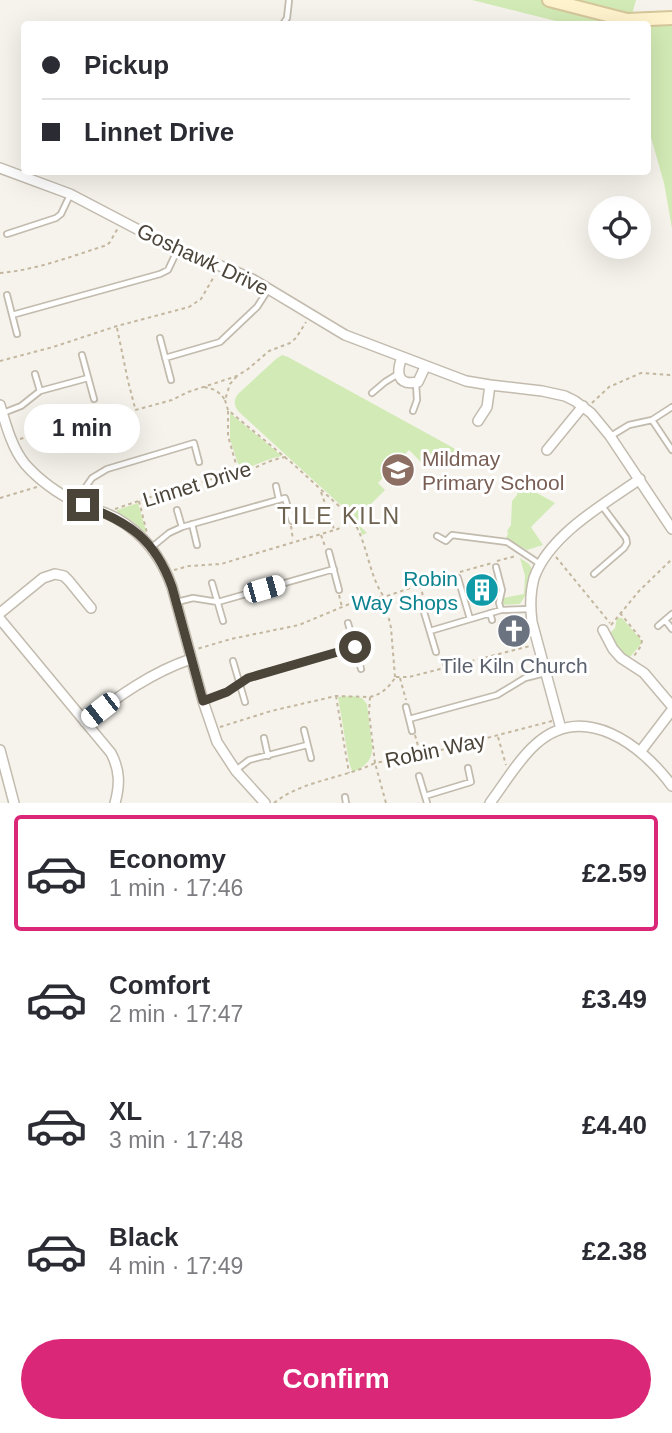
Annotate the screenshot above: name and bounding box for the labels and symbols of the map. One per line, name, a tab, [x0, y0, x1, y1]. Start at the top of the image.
street label: Goshawk Drive	[134, 218, 272, 300]
callout: 1 min	[25, 404, 141, 452]
place label: Mildmay Primary School	[422, 447, 564, 494]
school or university icon: Mildmay Primary School	[379, 451, 417, 489]
street label: Linnet Drive	[140, 457, 254, 511]
route end	[67, 489, 99, 521]
district label: TILE KILN	[277, 503, 401, 529]
place label: Robin Way Shops	[351, 567, 458, 614]
building icon: Robin Way Shops	[463, 571, 501, 609]
car	[241, 573, 288, 605]
church icon: Tile Kiln Church	[495, 612, 533, 650]
route start	[339, 631, 371, 663]
place label: Tile Kiln Church	[440, 654, 588, 677]
car	[77, 689, 124, 731]
street label: Robin Way	[383, 728, 488, 772]

